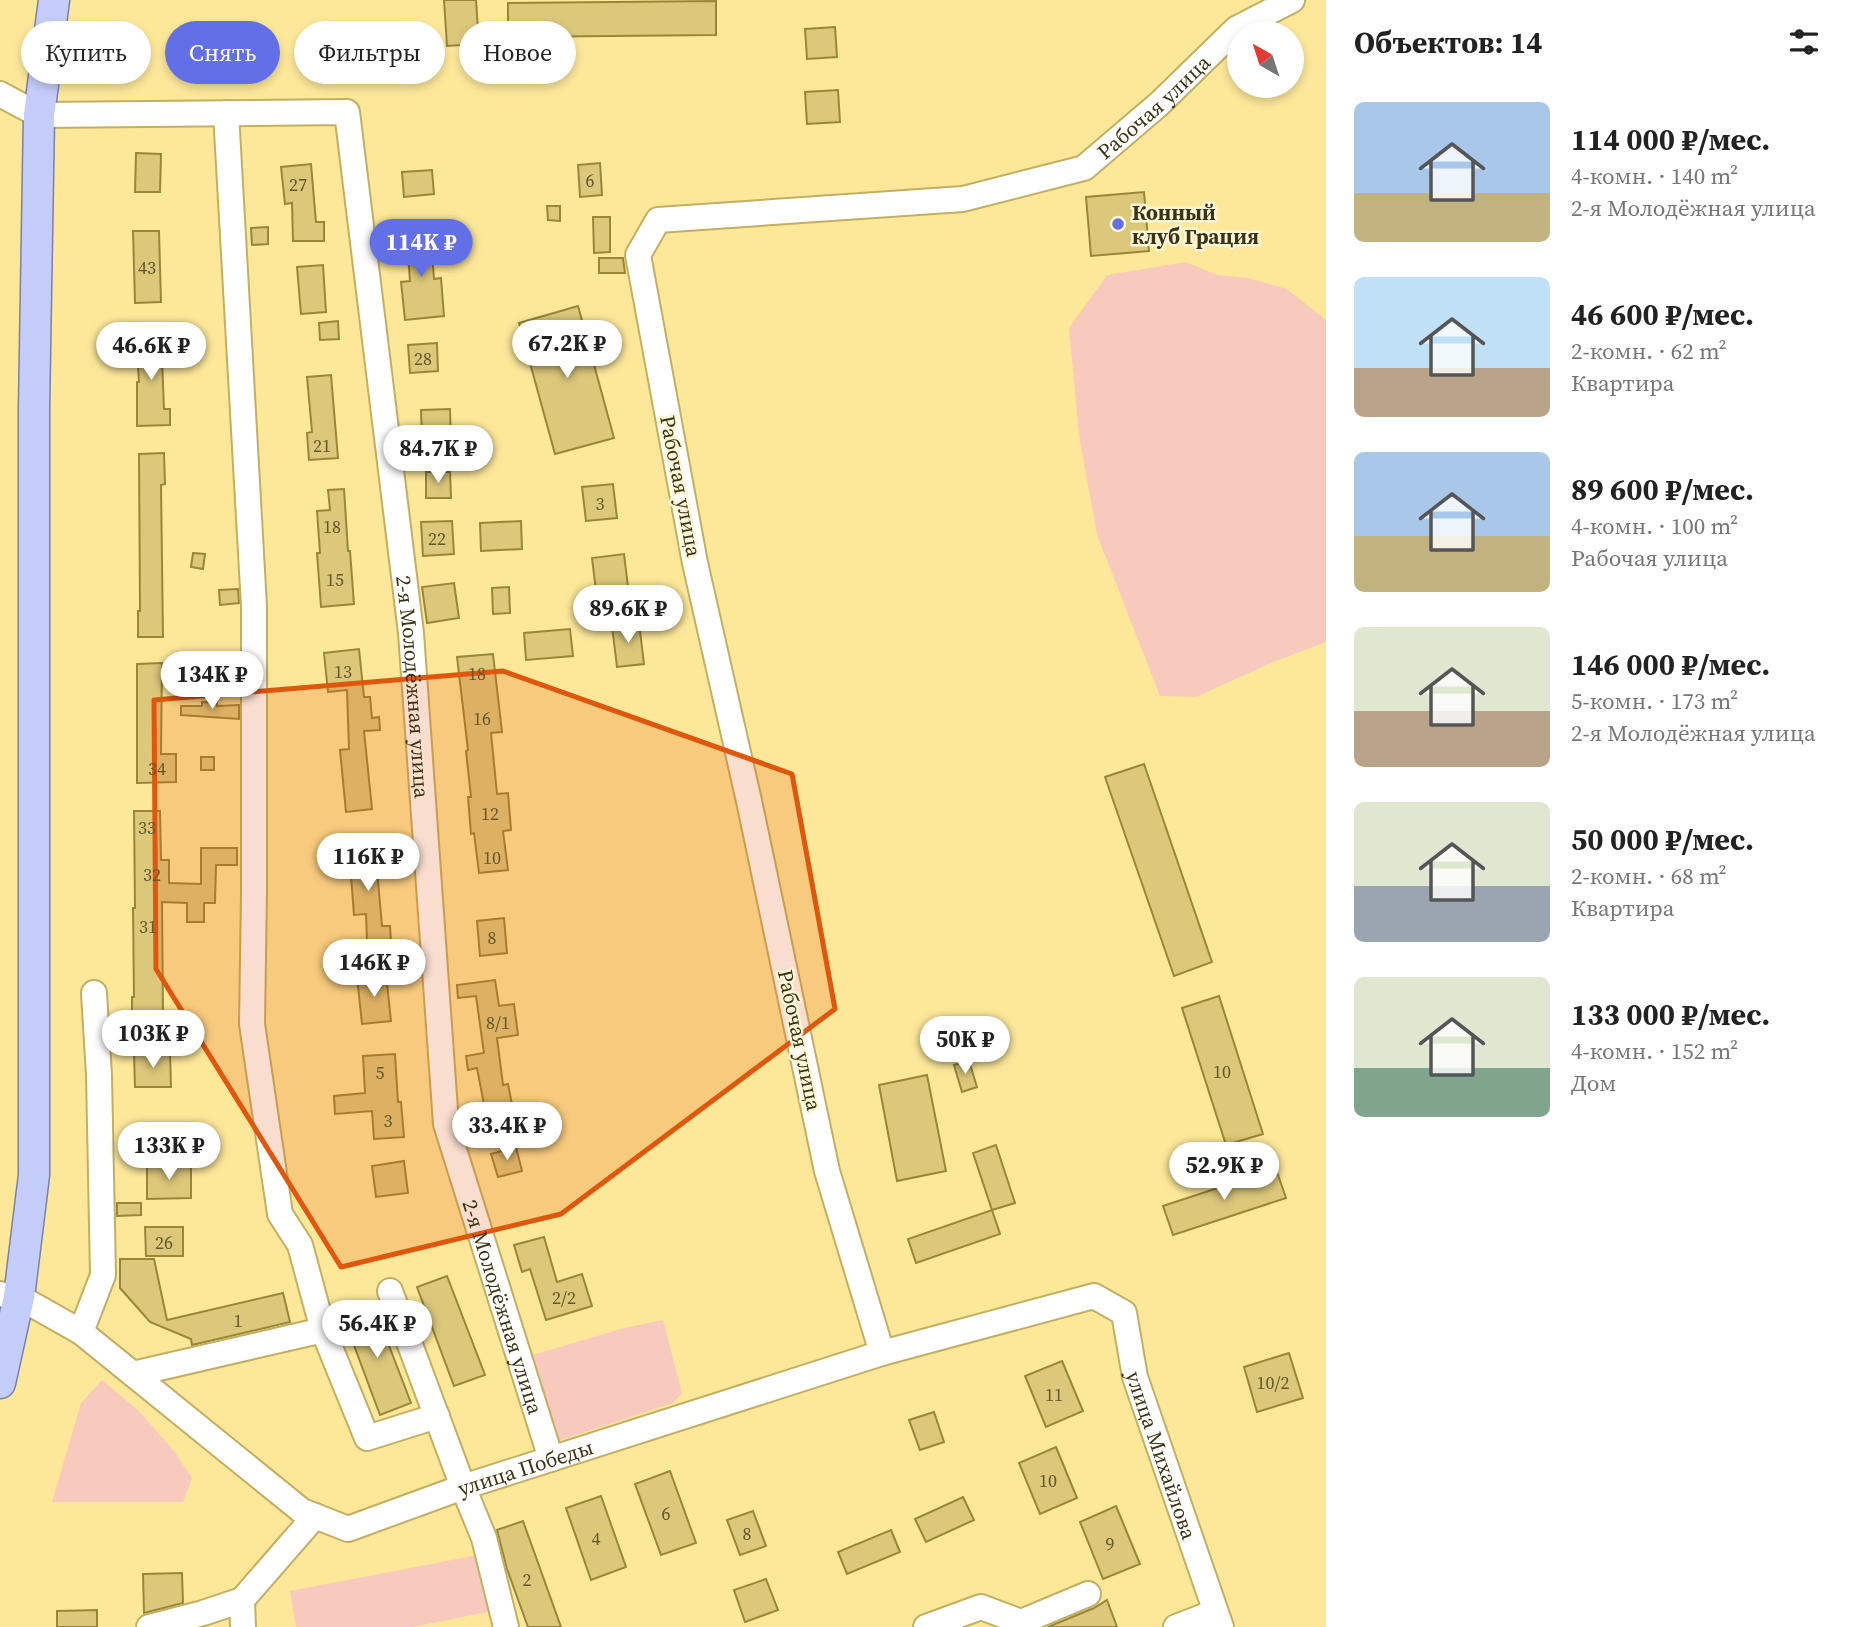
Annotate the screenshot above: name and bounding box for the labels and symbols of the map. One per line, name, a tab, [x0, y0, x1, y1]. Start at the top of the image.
north arrow	[1227, 21, 1304, 98]
street label: Рабочая улица	[1090, 48, 1216, 166]
house number: 6	[586, 168, 595, 193]
house number: 27	[289, 172, 307, 197]
place label: Конный клуб Грация	[1132, 198, 1259, 251]
marker: Конный клуб Грация	[1110, 216, 1126, 232]
pin: 114K ₽	[364, 219, 478, 279]
house number: 43	[138, 255, 156, 280]
pin: 67.2K ₽	[502, 320, 632, 380]
pin: 46.6K ₽	[86, 322, 216, 382]
house number: 28	[414, 346, 432, 371]
street label: Рабочая улица	[653, 413, 709, 559]
pin: 84.7K ₽	[373, 426, 503, 485]
house number: 21	[313, 433, 331, 458]
house number: 3	[596, 491, 605, 516]
house number: 18	[323, 514, 341, 539]
house number: 22	[428, 526, 446, 551]
house number: 15	[326, 567, 344, 592]
street label: 2-я Молодёжная улица	[390, 574, 437, 799]
pin: 89.6K ₽	[563, 586, 693, 645]
pin: 134K ₽	[155, 652, 269, 711]
house number: 13	[334, 659, 352, 684]
house number: 18	[468, 661, 486, 686]
house number: 16	[473, 706, 491, 731]
house number: 34	[148, 756, 166, 781]
house number: 12	[481, 801, 499, 826]
house number: 33	[138, 815, 156, 840]
pin: 116K ₽	[311, 834, 425, 893]
house number: 10	[483, 845, 501, 870]
house number: 32	[143, 862, 161, 887]
house number: 31	[139, 914, 157, 939]
house number: 8	[488, 925, 497, 950]
pin: 146K ₽	[317, 940, 431, 999]
street label: Рабочая улица	[771, 967, 829, 1113]
pin: 103K ₽	[96, 1010, 210, 1070]
house number: 8/1	[486, 1010, 510, 1035]
pin: 50K ₽	[916, 1016, 1014, 1076]
house number: 10	[1213, 1059, 1231, 1084]
house number: 5	[376, 1060, 385, 1085]
pin: 33.4K ₽	[442, 1102, 572, 1162]
house number: 3	[384, 1108, 393, 1133]
pin: 133K ₽	[112, 1122, 226, 1182]
pin: 52.9K ₽	[1159, 1142, 1289, 1202]
street label: 2-я Молодёжная улица	[456, 1196, 551, 1418]
house number: 26	[155, 1230, 173, 1255]
house number: 2/2	[552, 1285, 576, 1310]
pin: 56.4K ₽	[312, 1300, 442, 1360]
house number: 1	[234, 1308, 243, 1333]
street label: улица Михайлова	[1120, 1369, 1204, 1543]
house number: 10/2	[1257, 1370, 1289, 1395]
house number: 11	[1045, 1382, 1063, 1407]
street label: улица Победы	[453, 1432, 597, 1502]
house number: 10	[1039, 1468, 1057, 1493]
house number: 6	[662, 1501, 671, 1526]
house number: 8	[743, 1521, 752, 1546]
house number: 4	[592, 1526, 601, 1551]
house number: 9	[1106, 1531, 1115, 1556]
house number: 2	[523, 1567, 532, 1592]

